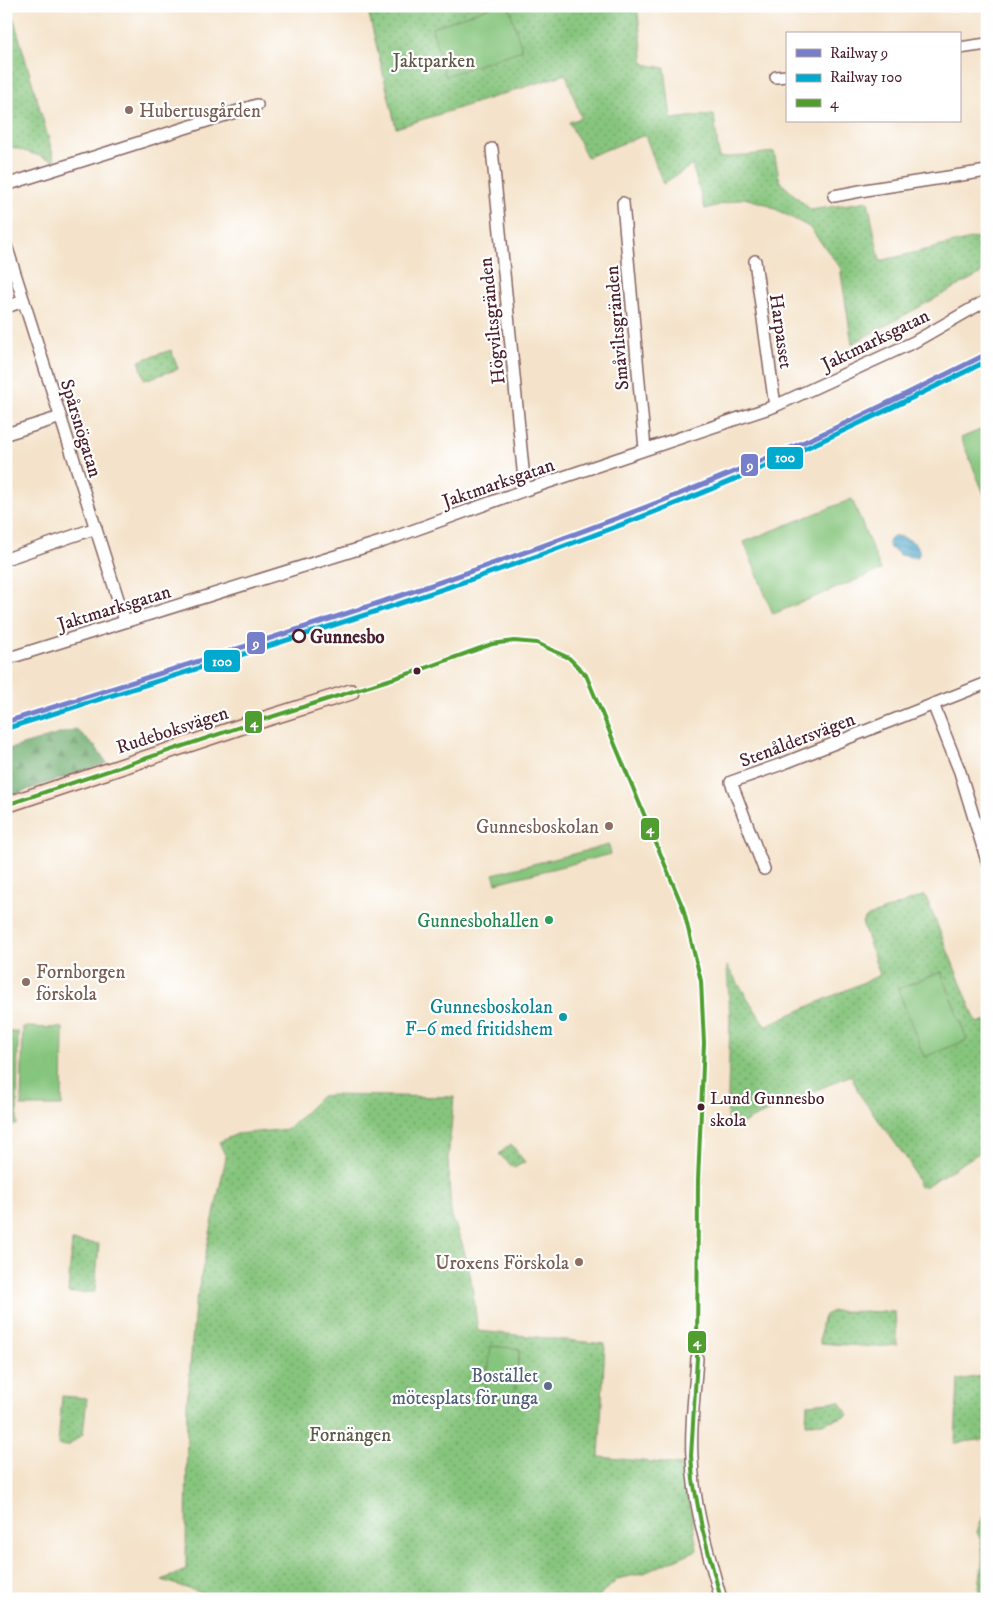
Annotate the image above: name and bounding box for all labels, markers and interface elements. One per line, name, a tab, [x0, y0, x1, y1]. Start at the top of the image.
legend	[786, 32, 960, 122]
text: Railway 9	[830, 44, 888, 63]
park label: Jaktparken	[391, 50, 475, 73]
text: Railway 100	[830, 68, 902, 87]
text: 4	[830, 94, 839, 113]
place label: Hubertusgården	[139, 100, 261, 123]
marker: Hubertusgården	[123, 104, 135, 116]
street label: Högviltsgränden	[474, 256, 511, 385]
street label: Småviltsgränden	[601, 264, 634, 391]
street label: Harpasset	[764, 292, 797, 370]
street label: Jaktmarksgatan	[816, 304, 933, 377]
street label: Spårsnögatan	[55, 377, 106, 480]
line badge: 100	[766, 446, 804, 470]
text: 100	[775, 449, 796, 467]
street label: Jaktmarksgatan	[437, 453, 558, 514]
line badge: 9	[740, 453, 759, 477]
text: 9	[746, 457, 754, 475]
street label: Jaktmarksgatan	[53, 580, 174, 637]
place label: Gunnesbo	[310, 626, 385, 649]
marker: Gunnesbo	[292, 629, 306, 643]
line badge: 9	[246, 631, 266, 655]
text: 9	[252, 635, 260, 653]
line badge: 100	[203, 649, 241, 673]
text: 100	[212, 653, 233, 671]
unlabelled marker	[412, 666, 422, 676]
street label: Rudeboksvägen	[114, 701, 231, 759]
street label: Stenåldersvägen	[737, 708, 859, 773]
line badge: 4	[244, 710, 263, 734]
text: 4	[249, 714, 259, 732]
place label: Gunnesboskolan	[476, 816, 599, 839]
line badge: 4	[640, 817, 660, 841]
marker: Gunnesboskolan	[603, 820, 615, 832]
text: 4	[645, 820, 655, 838]
place label: Gunnesbohallen	[417, 910, 539, 933]
marker: Gunnesbohallen	[543, 914, 555, 926]
place label: Fornborgen förskola	[36, 961, 125, 1006]
marker: Fornborgen förskola	[20, 976, 32, 988]
place label: Gunnesboskolan F–6 med fritidshem	[405, 996, 553, 1041]
marker: Gunnesboskolan F–6 med fritidshem	[557, 1011, 569, 1023]
place label: Lund Gunnesbo skola	[710, 1088, 825, 1132]
marker: Lund Gunnesbo skola	[696, 1102, 706, 1112]
place label: Uroxens Förskola	[435, 1252, 569, 1275]
marker: Uroxens Förskola	[573, 1256, 585, 1268]
line badge: 4	[687, 1330, 707, 1354]
text: 4	[692, 1333, 702, 1351]
place label: Bostället mötesplats för unga	[392, 1365, 538, 1410]
marker: Bostället mötesplats för unga	[542, 1380, 554, 1392]
park label: Fornängen	[309, 1424, 391, 1447]

